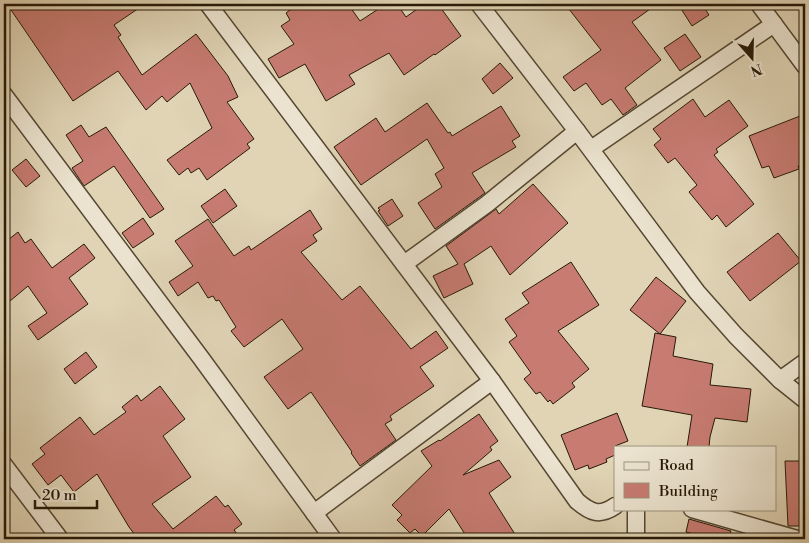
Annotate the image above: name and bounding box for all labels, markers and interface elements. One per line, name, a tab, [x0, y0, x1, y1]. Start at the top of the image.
north arrow	[726, 32, 776, 82]
text: N	[748, 59, 764, 80]
legend	[614, 446, 776, 510]
text: Road	[659, 456, 694, 475]
scale bar	[35, 478, 98, 510]
text: Building	[658, 482, 718, 501]
text: 20 m	[42, 486, 77, 505]

